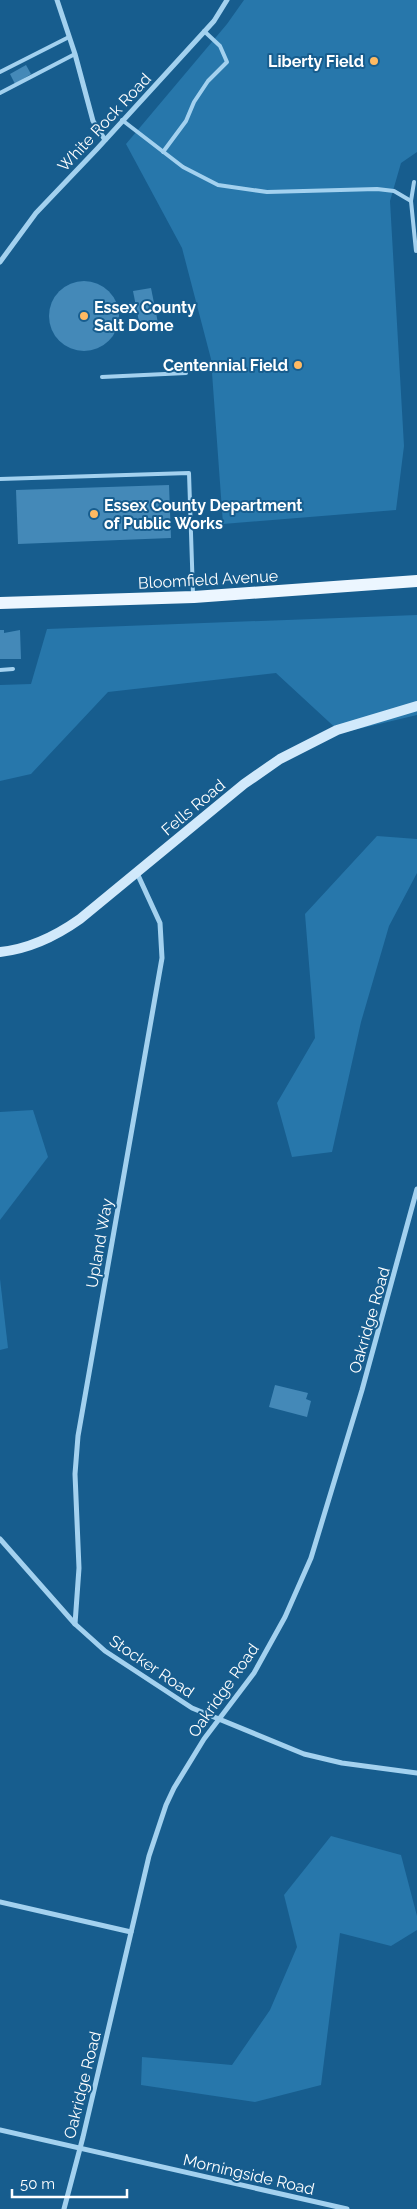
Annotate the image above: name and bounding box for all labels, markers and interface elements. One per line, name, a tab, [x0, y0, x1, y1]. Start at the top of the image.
place label: Liberty Field	[268, 52, 364, 71]
marker: Liberty Field	[368, 55, 380, 67]
street label: White Rock Road	[54, 69, 155, 176]
place label: Essex County Salt Dome	[94, 298, 196, 335]
marker: Essex County Salt Dome	[78, 310, 90, 322]
place label: Centennial Field	[163, 356, 288, 375]
marker: Centennial Field	[292, 359, 304, 371]
place label: Essex County Department of Public Works	[104, 496, 302, 533]
marker: Essex County Department of Public Works	[88, 508, 100, 520]
street label: Bloomfield Avenue	[138, 566, 279, 593]
street label: Fells Road	[158, 775, 229, 839]
street label: Upland Way	[82, 1196, 117, 1289]
street label: Oakridge Road	[345, 1265, 394, 1376]
street label: Stocker Road	[106, 1631, 198, 1702]
street label: Oakridge Road	[184, 1640, 263, 1741]
street label: Oakridge Road	[60, 2029, 105, 2141]
street label: Morningside Road	[181, 2150, 316, 2199]
scale bar	[12, 2166, 128, 2198]
text: 50 m	[20, 2175, 55, 2193]

